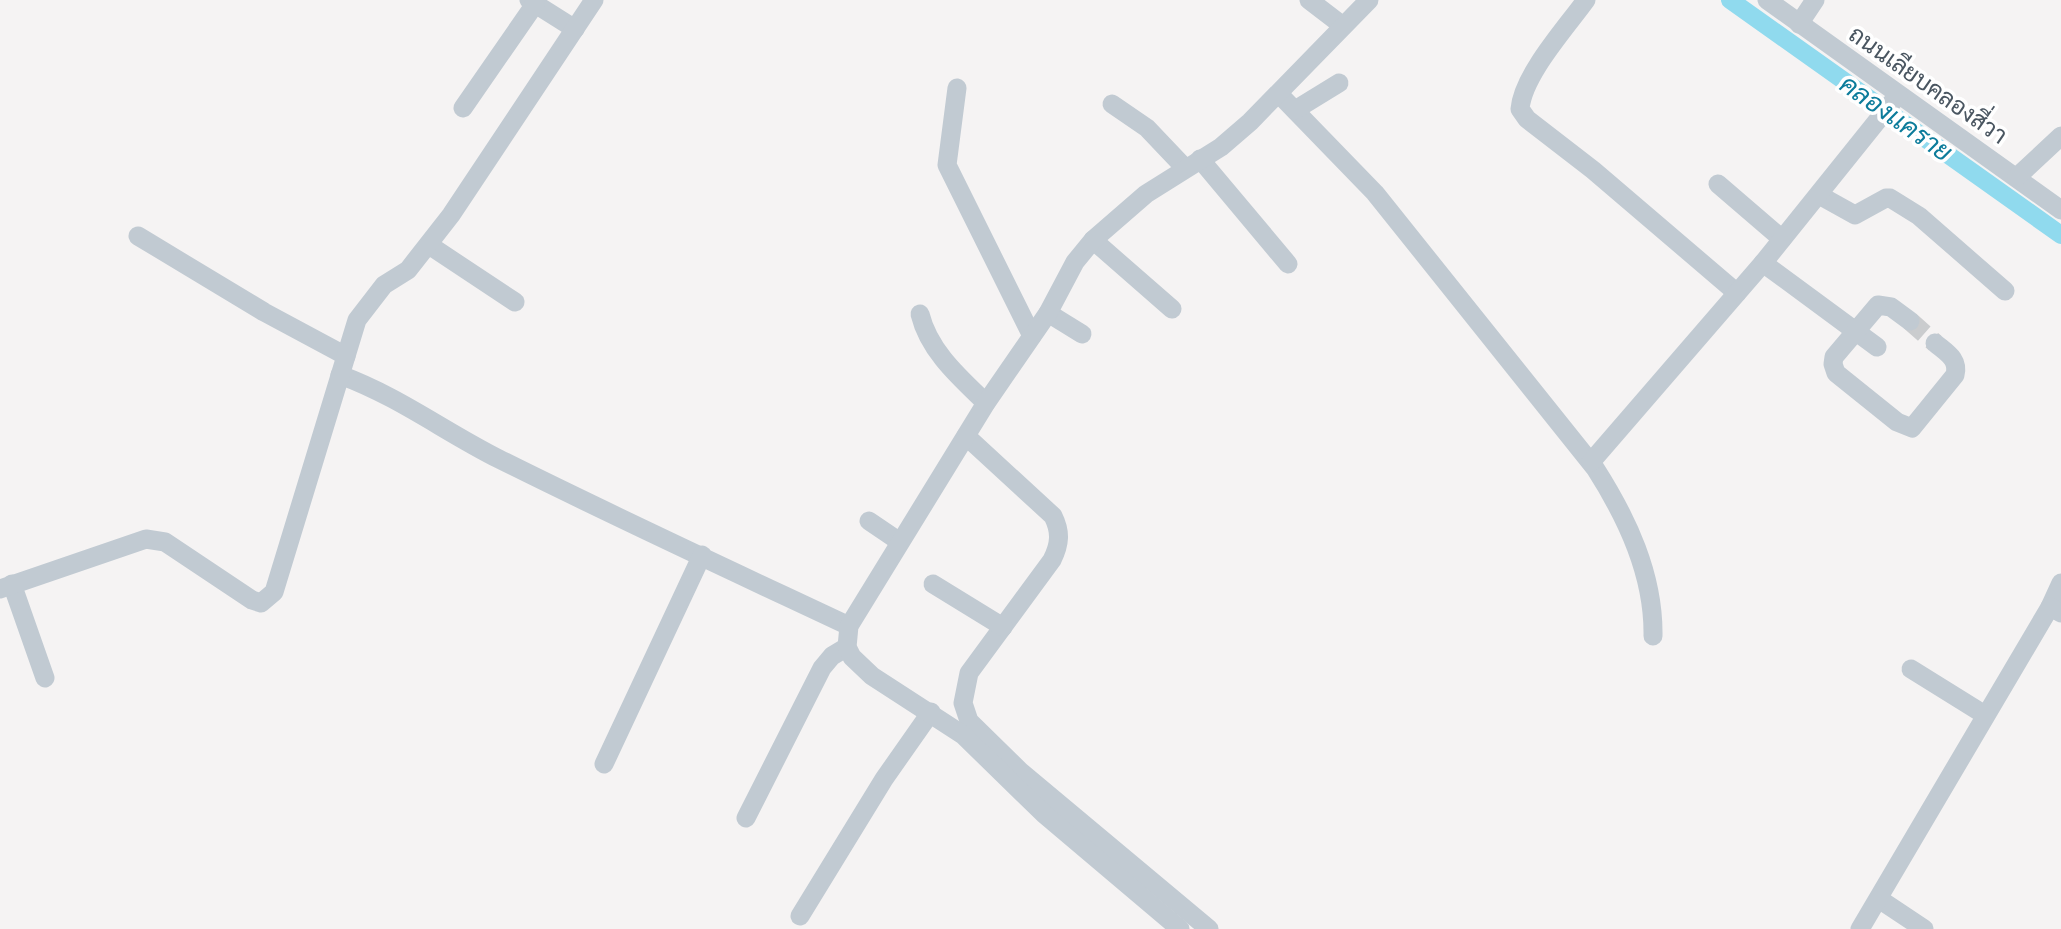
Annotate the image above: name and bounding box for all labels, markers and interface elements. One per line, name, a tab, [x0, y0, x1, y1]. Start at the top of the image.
street label: ถนนเลียบคลองสี่วา	[1844, 14, 2016, 149]
water label: คลองเเคราย	[1834, 69, 1958, 168]

